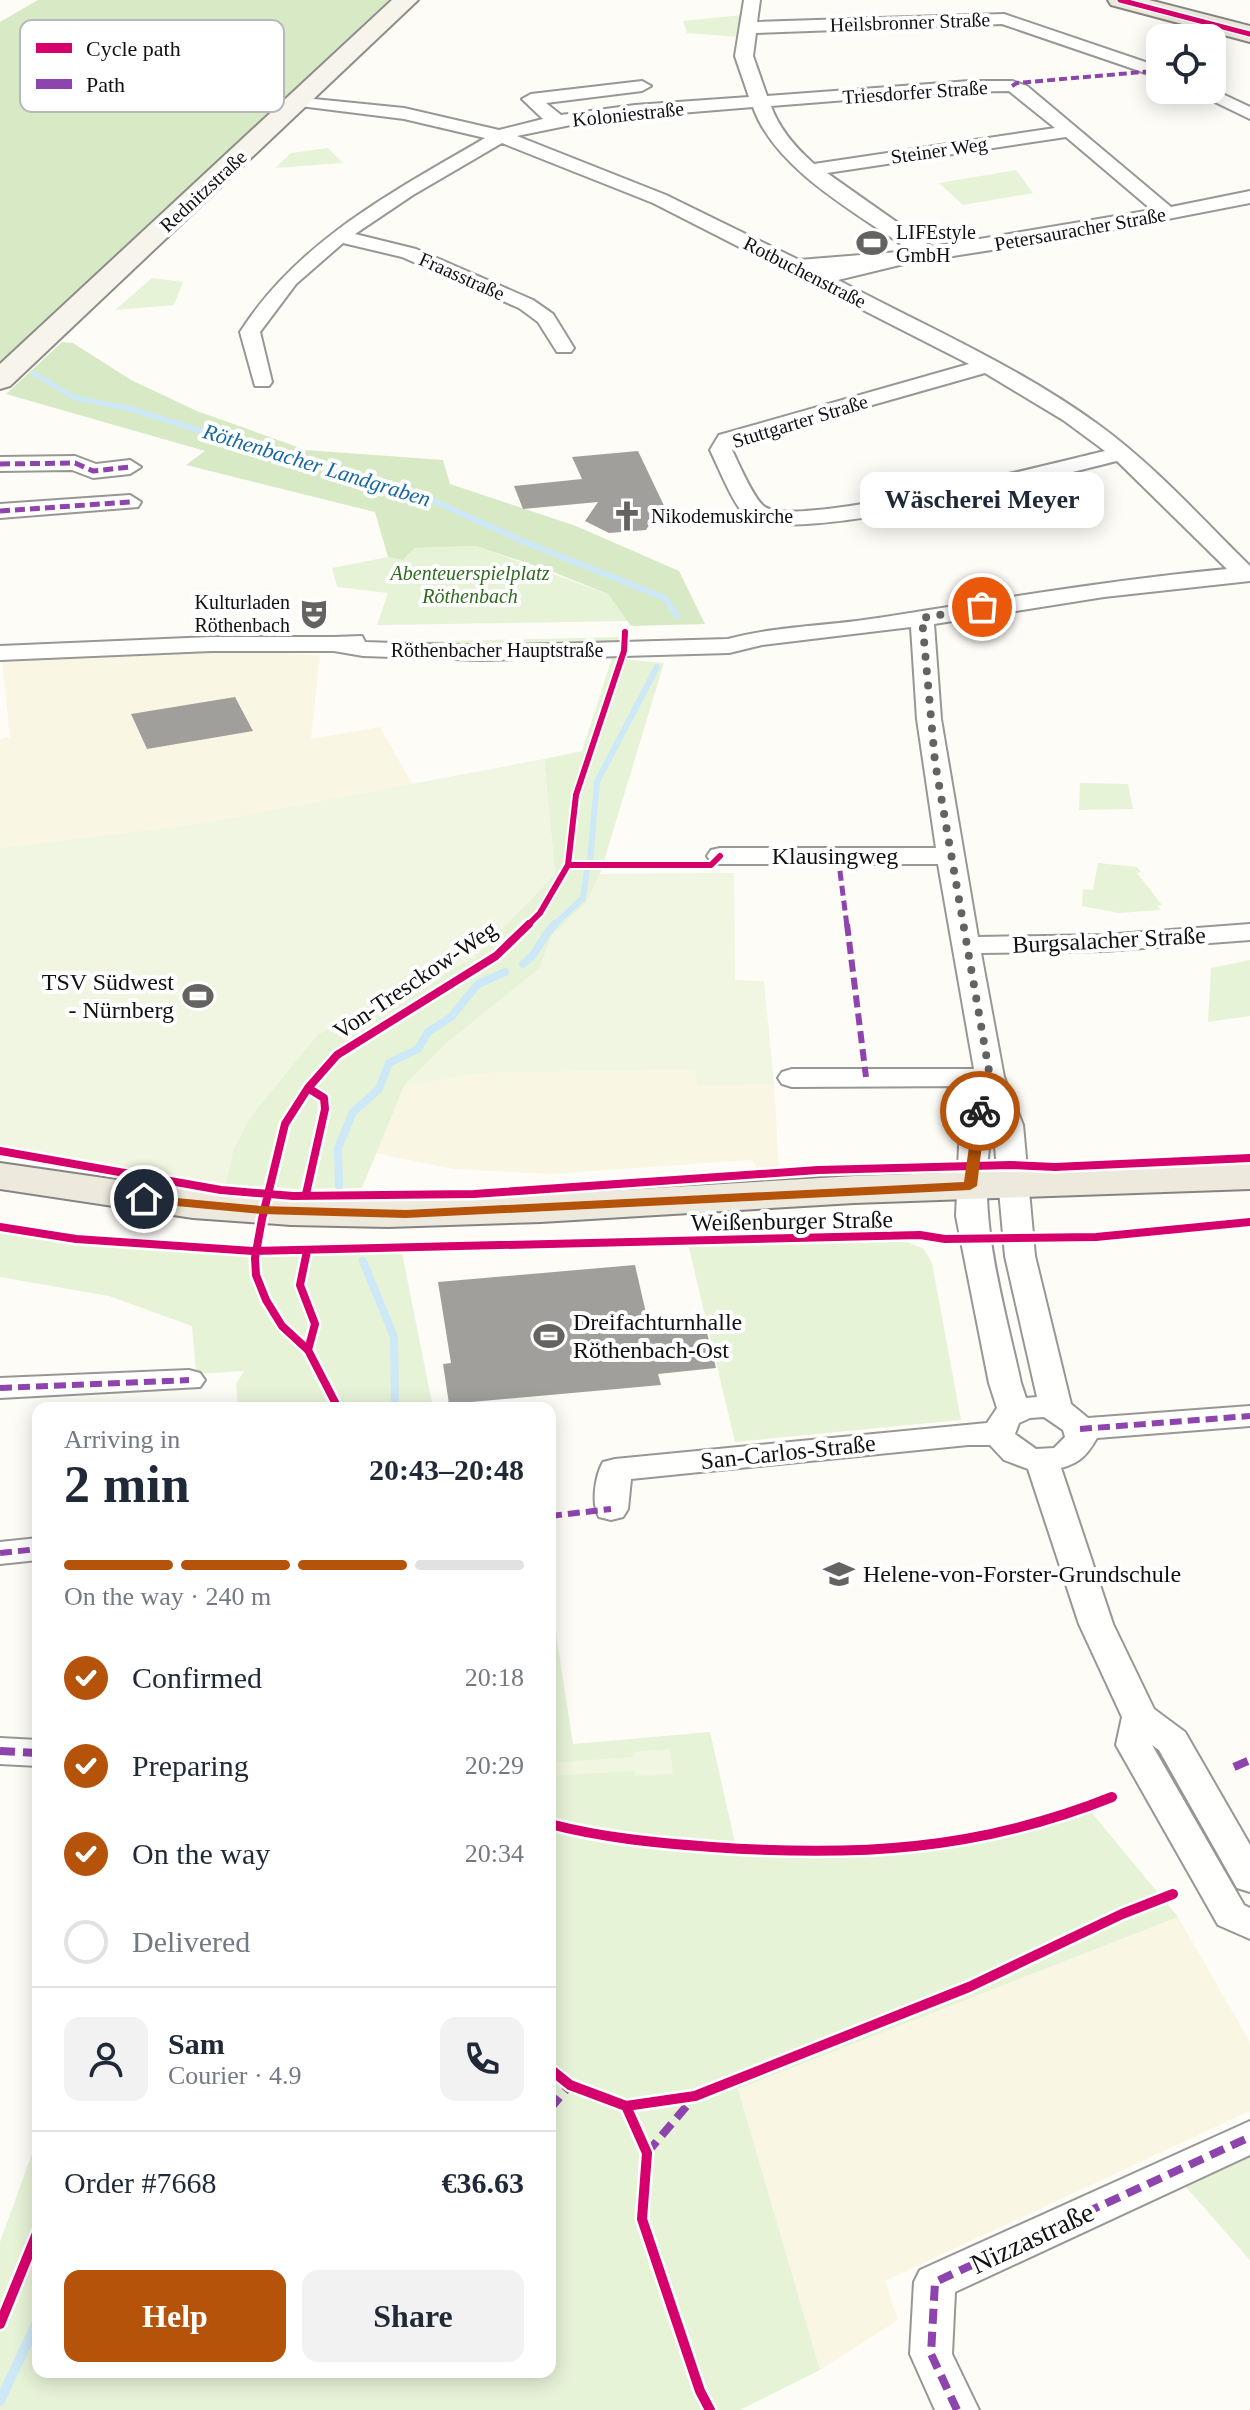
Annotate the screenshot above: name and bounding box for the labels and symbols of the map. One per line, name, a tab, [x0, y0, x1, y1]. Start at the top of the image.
street label: Heilsbronner Straße	[829, 8, 991, 36]
legend	[20, 20, 284, 112]
text: Cycle path	[86, 36, 181, 61]
text: Path	[86, 72, 125, 97]
street label: Triesdorfer Straße	[842, 76, 988, 108]
street label: Koloniestraße	[571, 97, 685, 131]
street label: Steiner Weg	[889, 132, 989, 169]
street label: Rednitzstraße	[155, 145, 251, 237]
street label: Petersauracher Straße	[993, 203, 1168, 255]
place label: LIFEstyle GmbH	[896, 221, 976, 266]
sports icon: LIFEstyle GmbH	[855, 226, 889, 260]
street label: Rotbuchenstraße	[740, 232, 870, 312]
street label: Fraasstraße	[416, 247, 508, 305]
street label: Stuttgarter Straße	[730, 390, 871, 453]
water label: Röthenbacher Landgraben	[199, 418, 434, 512]
callout: Wäscherei Meyer	[860, 471, 1104, 527]
church icon: Nikodemuskirche	[610, 499, 644, 533]
place label: Nikodemuskirche	[651, 505, 793, 527]
park label: Abenteuerspielplatz Röthenbach	[389, 562, 550, 607]
pin	[948, 573, 1016, 641]
place label: Kulturladen Röthenbach	[194, 591, 290, 636]
theatre icon: Kulturladen Röthenbach	[297, 597, 331, 631]
street label: Röthenbacher Hauptstraße	[391, 639, 603, 662]
street label: Klausingweg	[772, 843, 898, 869]
street label: Von-Tresckow-Weg	[328, 916, 502, 1044]
street label: Burgsalacher Straße	[1012, 922, 1206, 958]
place label: TSV Südwest - Nürnberg	[42, 969, 174, 1023]
sports icon: TSV Südwest - Nürnberg	[181, 979, 215, 1013]
courier	[940, 1071, 1020, 1151]
pin	[110, 1165, 178, 1233]
street label: Weißenburger Straße	[691, 1206, 893, 1236]
place label: Dreifachturnhalle Röthenbach-Ost	[573, 1309, 742, 1363]
sports icon: Dreifachturnhalle Röthenbach-Ost	[532, 1319, 566, 1353]
street label: San-Carlos-Straße	[699, 1430, 877, 1474]
school or university icon: Helene-von-Forster-Grundschule	[822, 1557, 856, 1591]
place label: Helene-von-Forster-Grundschule	[863, 1561, 1181, 1587]
street label: Nizzastraße	[966, 2196, 1098, 2280]

